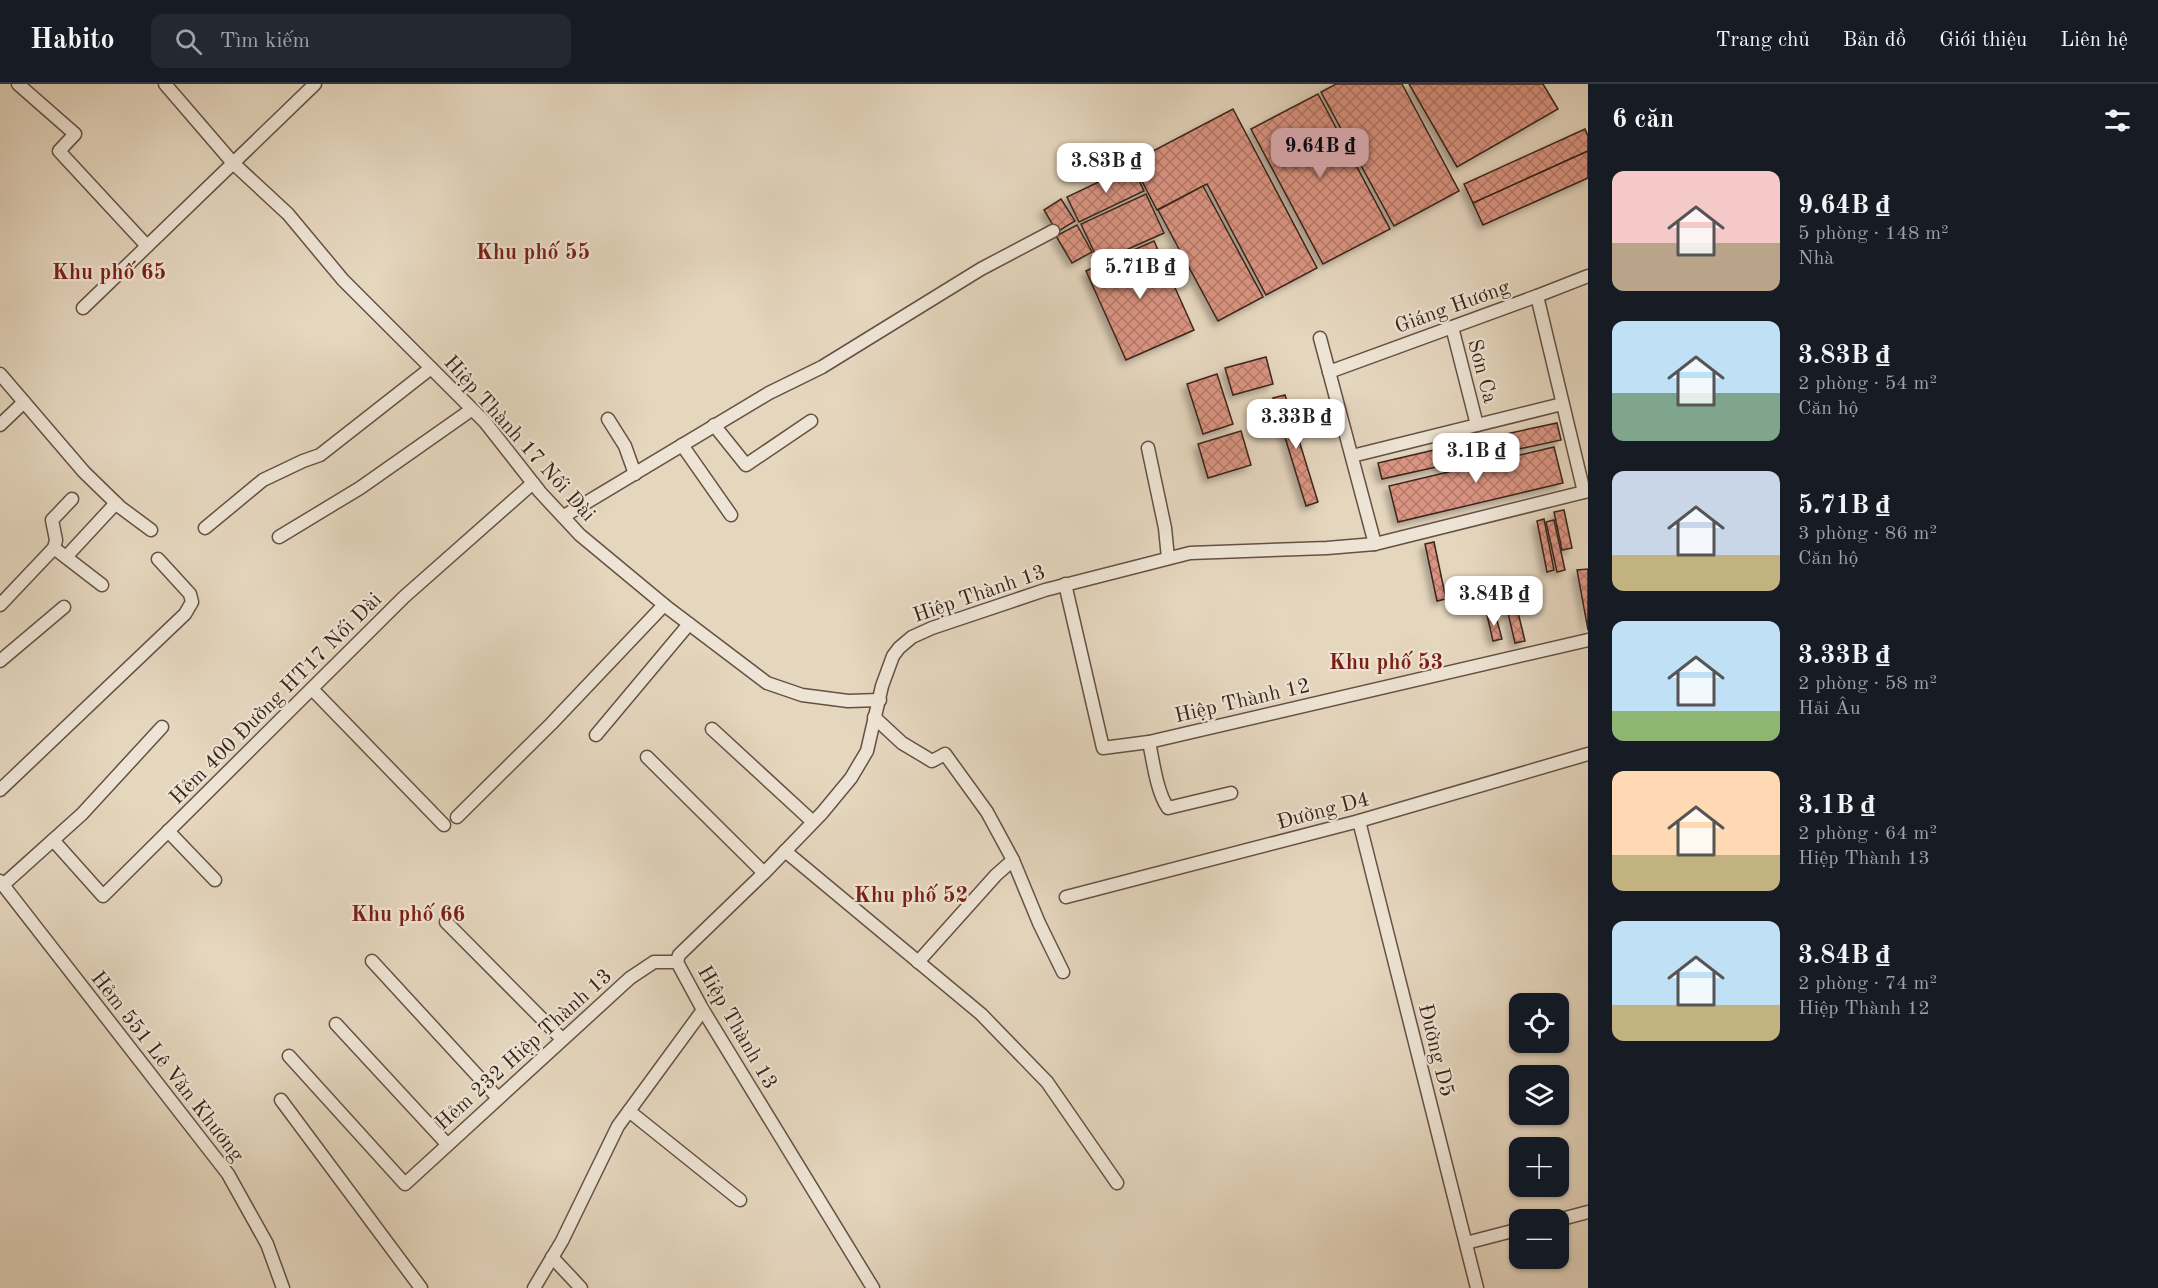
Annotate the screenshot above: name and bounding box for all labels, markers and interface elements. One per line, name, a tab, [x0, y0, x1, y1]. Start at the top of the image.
search box	[151, 14, 571, 68]
icon: search	[172, 25, 205, 58]
text: Habito	[30, 27, 115, 55]
text: Tìm kiếm	[220, 30, 310, 52]
text: Trang chủ	[1715, 30, 1810, 51]
text: Bản đồ	[1843, 30, 1906, 51]
text: Giới thiệu	[1939, 30, 2027, 51]
text: Liên hệ	[2060, 30, 2128, 51]
icon: filters	[2101, 104, 2134, 137]
text: 6 căn	[1612, 107, 1674, 133]
pin: 9.64B ₫	[1265, 128, 1375, 179]
text: 9.64B ₫	[1285, 137, 1355, 157]
pin: 3.83B ₫	[1051, 143, 1161, 194]
text: 3.83B ₫	[1071, 152, 1141, 172]
text: 9.64B ₫	[1798, 193, 1890, 219]
icon: home	[1660, 195, 1732, 267]
text: 5 phòng · 148 m²	[1798, 224, 1949, 244]
district label: Khu phố 55	[476, 240, 590, 264]
pin: 5.71B ₫	[1085, 249, 1195, 300]
text: Nhà	[1798, 249, 1834, 269]
text: 5.71B ₫	[1105, 258, 1175, 278]
district label: Khu phố 65	[52, 260, 166, 284]
street label: Giáng Hương	[1392, 277, 1513, 338]
street label: Sơn Ca	[1463, 337, 1500, 406]
text: 3.83B ₫	[1798, 343, 1890, 369]
icon: home	[1660, 345, 1732, 417]
street label: Hiệp Thành 17 Nối Dài	[439, 351, 599, 526]
text: 2 phòng · 54 m²	[1798, 374, 1937, 394]
pin: 3.33B ₫	[1241, 399, 1351, 450]
text: Căn hộ	[1798, 399, 1858, 419]
text: 3.33B ₫	[1261, 408, 1331, 428]
pin: 3.1B ₫	[1427, 433, 1525, 484]
text: 3.1B ₫	[1447, 442, 1505, 462]
text: 5.71B ₫	[1798, 493, 1890, 519]
icon: home	[1660, 495, 1732, 567]
text: 3 phòng · 86 m²	[1798, 524, 1937, 544]
text: Căn hộ	[1798, 549, 1858, 569]
street label: Hiệp Thành 13	[911, 562, 1048, 627]
pin: 3.84B ₫	[1439, 576, 1549, 627]
text: 3.84B ₫	[1459, 585, 1529, 605]
street label: Hẻm 400 Đường HT17 Nối Dài	[165, 588, 386, 809]
text: 3.33B ₫	[1798, 643, 1890, 669]
icon: home	[1660, 645, 1732, 717]
district label: Khu phố 53	[1329, 650, 1443, 674]
text: 2 phòng · 58 m²	[1798, 674, 1937, 694]
street label: Hiệp Thành 12	[1173, 676, 1312, 727]
text: Hải Âu	[1798, 699, 1861, 719]
street label: Đường D4	[1275, 789, 1372, 834]
text: 3.1B ₫	[1798, 793, 1875, 819]
icon: home	[1660, 795, 1732, 867]
text: 2 phòng · 64 m²	[1798, 824, 1937, 844]
text: Hiệp Thành 13	[1798, 849, 1930, 869]
district label: Khu phố 52	[854, 883, 968, 907]
district label: Khu phố 66	[351, 902, 465, 926]
text: 3.84B ₫	[1798, 943, 1890, 969]
icon: home	[1660, 945, 1732, 1017]
street label: Hiệp Thành 13	[693, 963, 780, 1093]
street label: Hẻm 232 Hiệp Thành 13	[432, 965, 616, 1135]
street label: Hẻm 551 Lê Văn Khương	[86, 968, 248, 1167]
text: 2 phòng · 74 m²	[1798, 974, 1937, 994]
map controls	[1509, 993, 1569, 1269]
button: locate	[1509, 993, 1569, 1053]
text: Hiệp Thành 12	[1798, 999, 1930, 1019]
street label: Đường D5	[1414, 1002, 1457, 1099]
button: layers	[1509, 1065, 1569, 1125]
button: +	[1509, 1137, 1569, 1197]
button: −	[1509, 1209, 1569, 1269]

